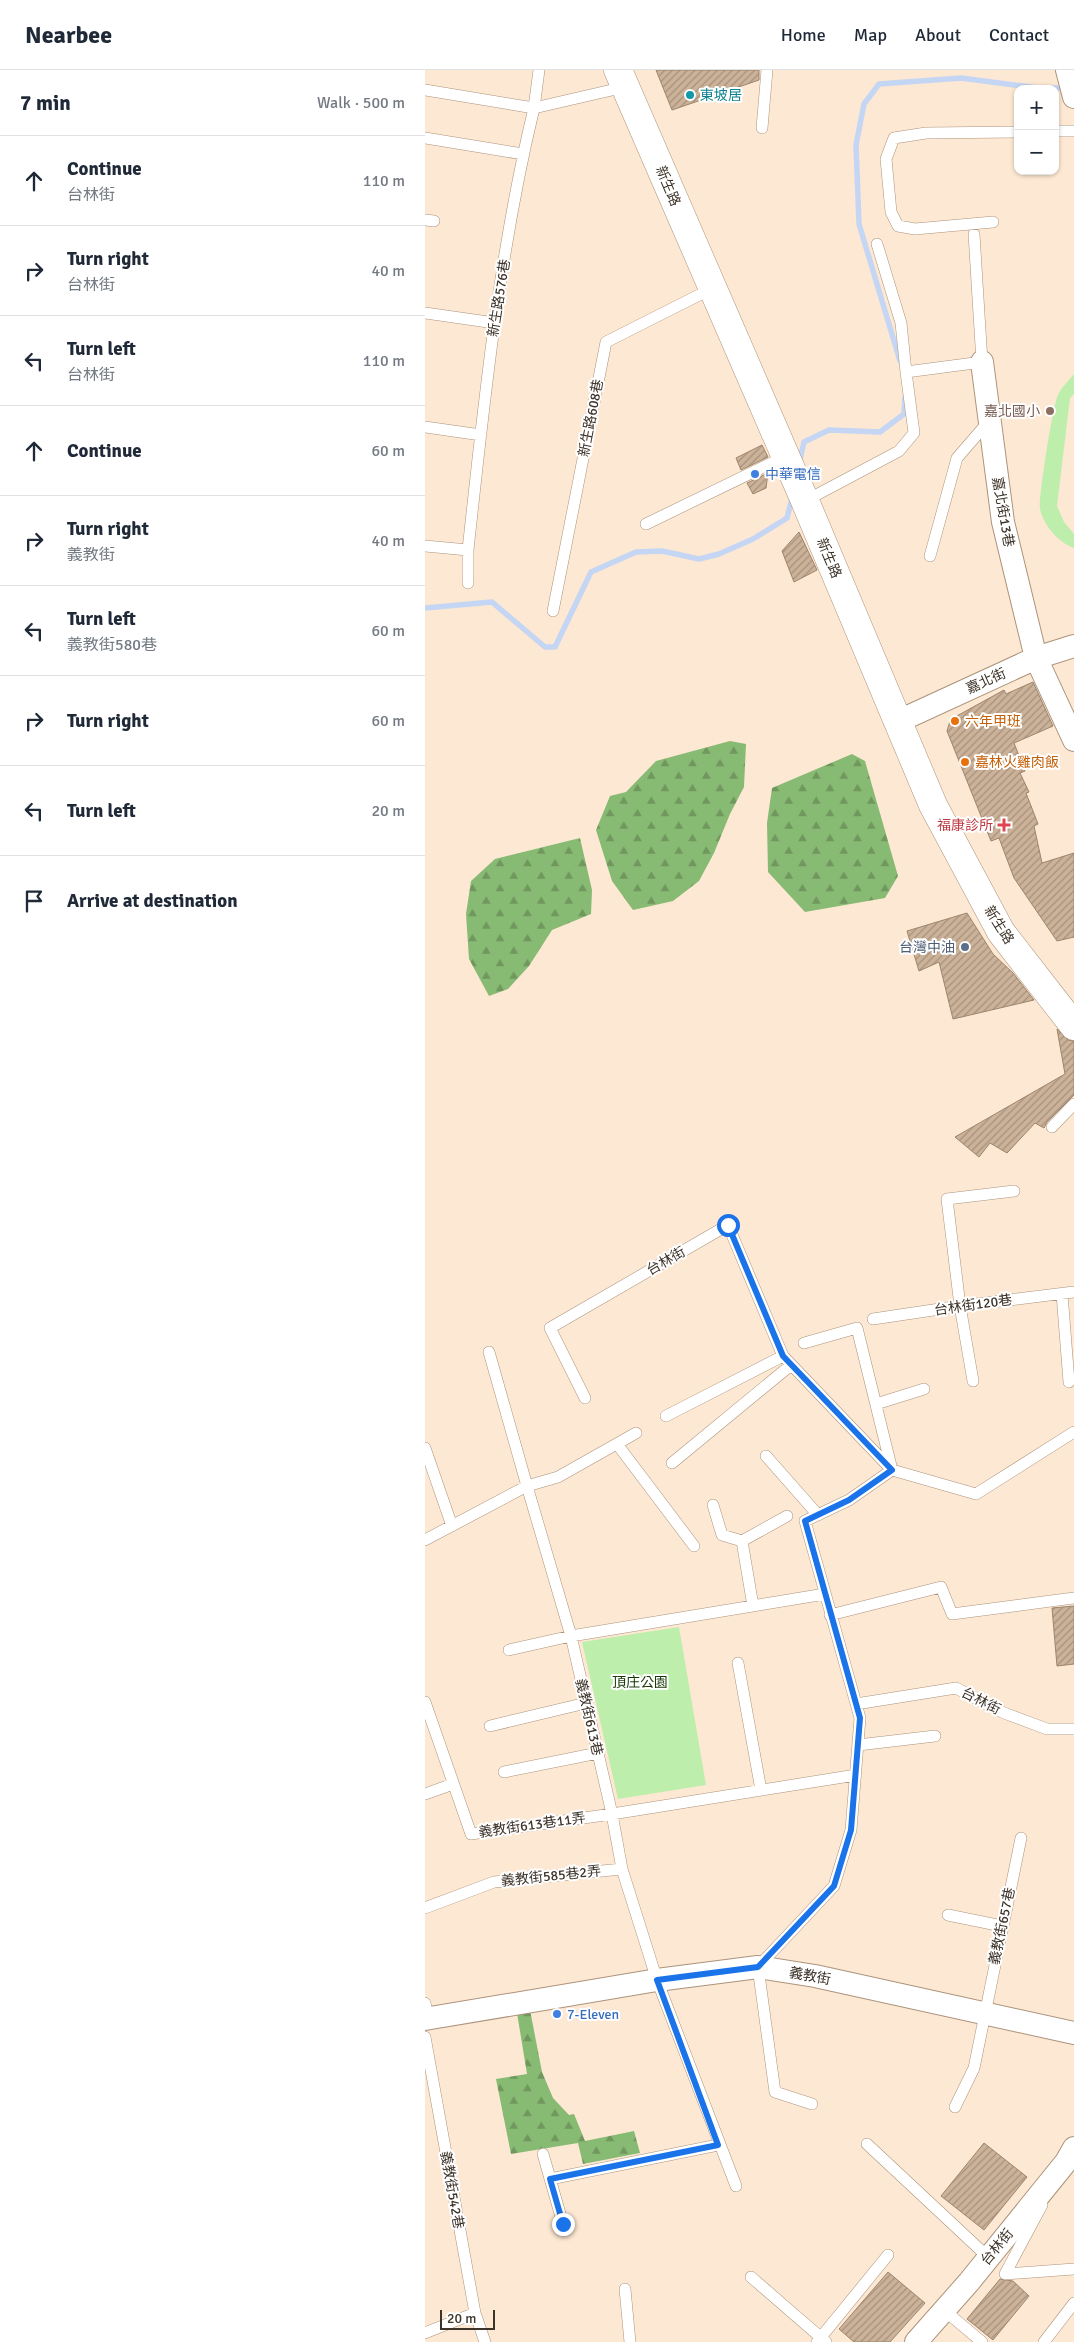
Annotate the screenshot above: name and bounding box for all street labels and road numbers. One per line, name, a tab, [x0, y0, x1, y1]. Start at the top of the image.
street label: 新生路	[652, 163, 684, 209]
street label: 新生路576巷	[484, 258, 514, 338]
street label: 新生路608巷	[575, 378, 607, 458]
street label: 嘉北街13巷	[988, 476, 1018, 548]
street label: 新生路	[813, 535, 845, 581]
street label: 嘉北街	[963, 665, 1009, 697]
street label: 新生路	[981, 903, 1017, 947]
street label: 台林街	[644, 1243, 688, 1279]
street label: 台林街120巷	[933, 1291, 1013, 1319]
street label: 義教街613巷	[572, 1677, 606, 1757]
street label: 台林街	[958, 1684, 1004, 1718]
street label: 義教街613巷11弄	[477, 1809, 587, 1841]
street label: 義教街585巷2弄	[500, 1862, 602, 1890]
street label: 義教街657巷	[986, 1886, 1018, 1966]
street label: 義教街	[788, 1964, 832, 1988]
street label: 義教街542巷	[437, 2150, 467, 2230]
street label: 台林街	[977, 2225, 1017, 2269]

